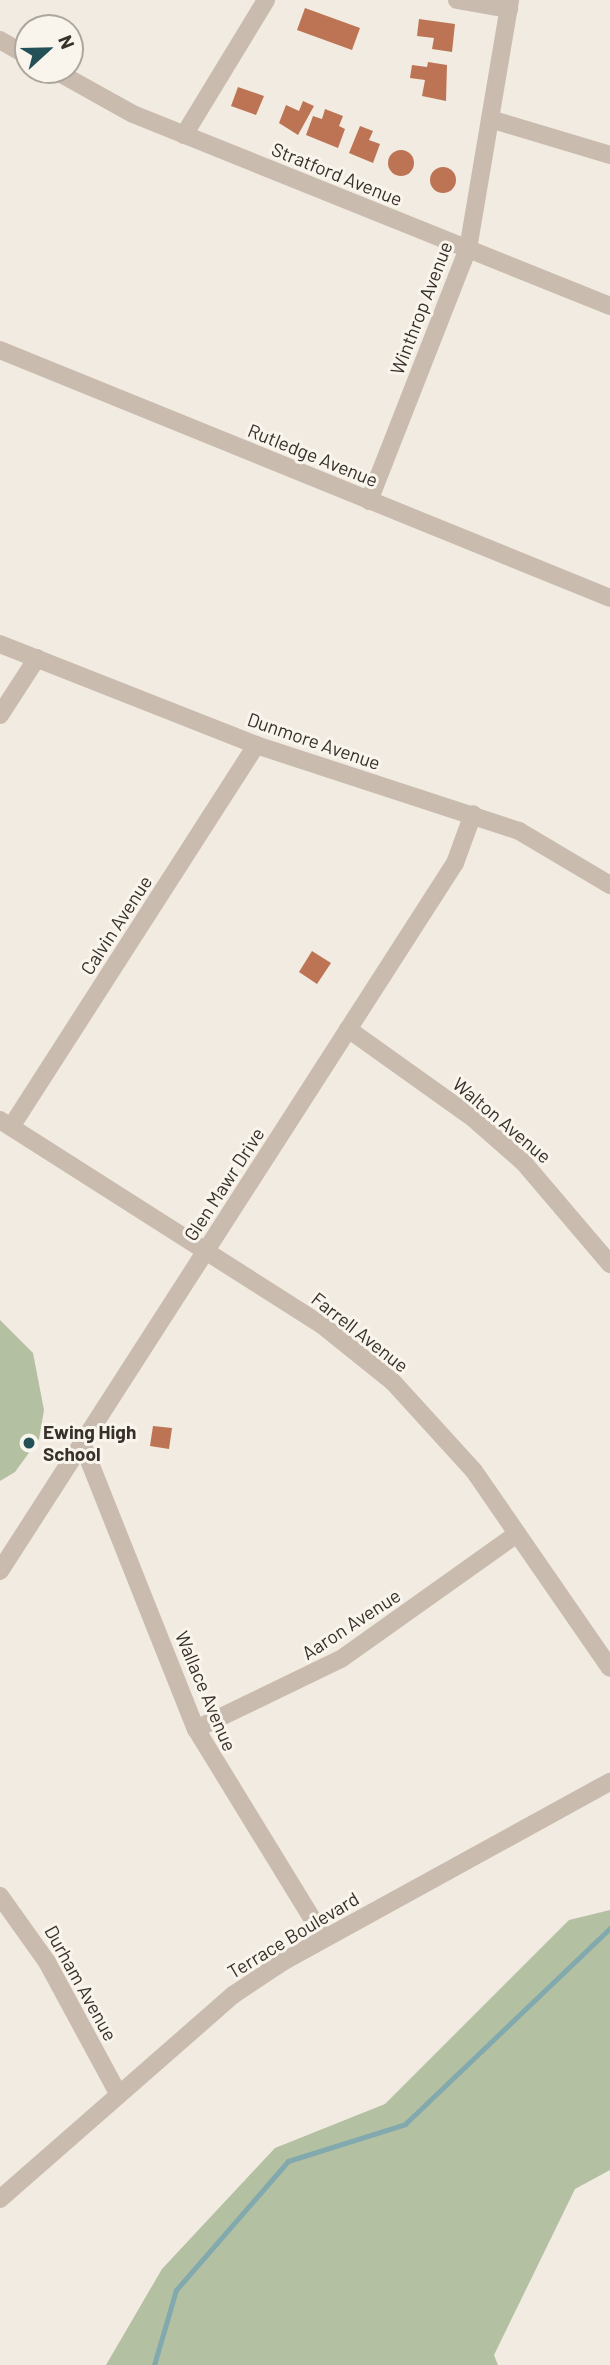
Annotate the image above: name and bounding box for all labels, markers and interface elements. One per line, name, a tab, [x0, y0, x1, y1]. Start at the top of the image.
north arrow	[14, 14, 84, 84]
text: N	[54, 32, 80, 52]
street label: Stratford Avenue	[268, 137, 406, 211]
street label: Winthrop Avenue	[385, 238, 457, 378]
street label: Rutledge Avenue	[245, 419, 381, 491]
street label: Dunmore Avenue	[245, 708, 383, 774]
street label: Calvin Avenue	[75, 871, 157, 979]
street label: Walton Avenue	[448, 1072, 556, 1168]
street label: Glen Mawr Drive	[179, 1123, 269, 1245]
street label: Farrell Avenue	[307, 1287, 413, 1377]
place label: Ewing High School	[43, 1421, 136, 1465]
marker: Ewing High School	[21, 1435, 37, 1451]
street label: Aaron Avenue	[297, 1584, 405, 1664]
street label: Wallace Avenue	[170, 1628, 242, 1754]
street label: Terrace Boulevard	[223, 1887, 363, 1983]
street label: Durham Avenue	[40, 1921, 122, 2045]

